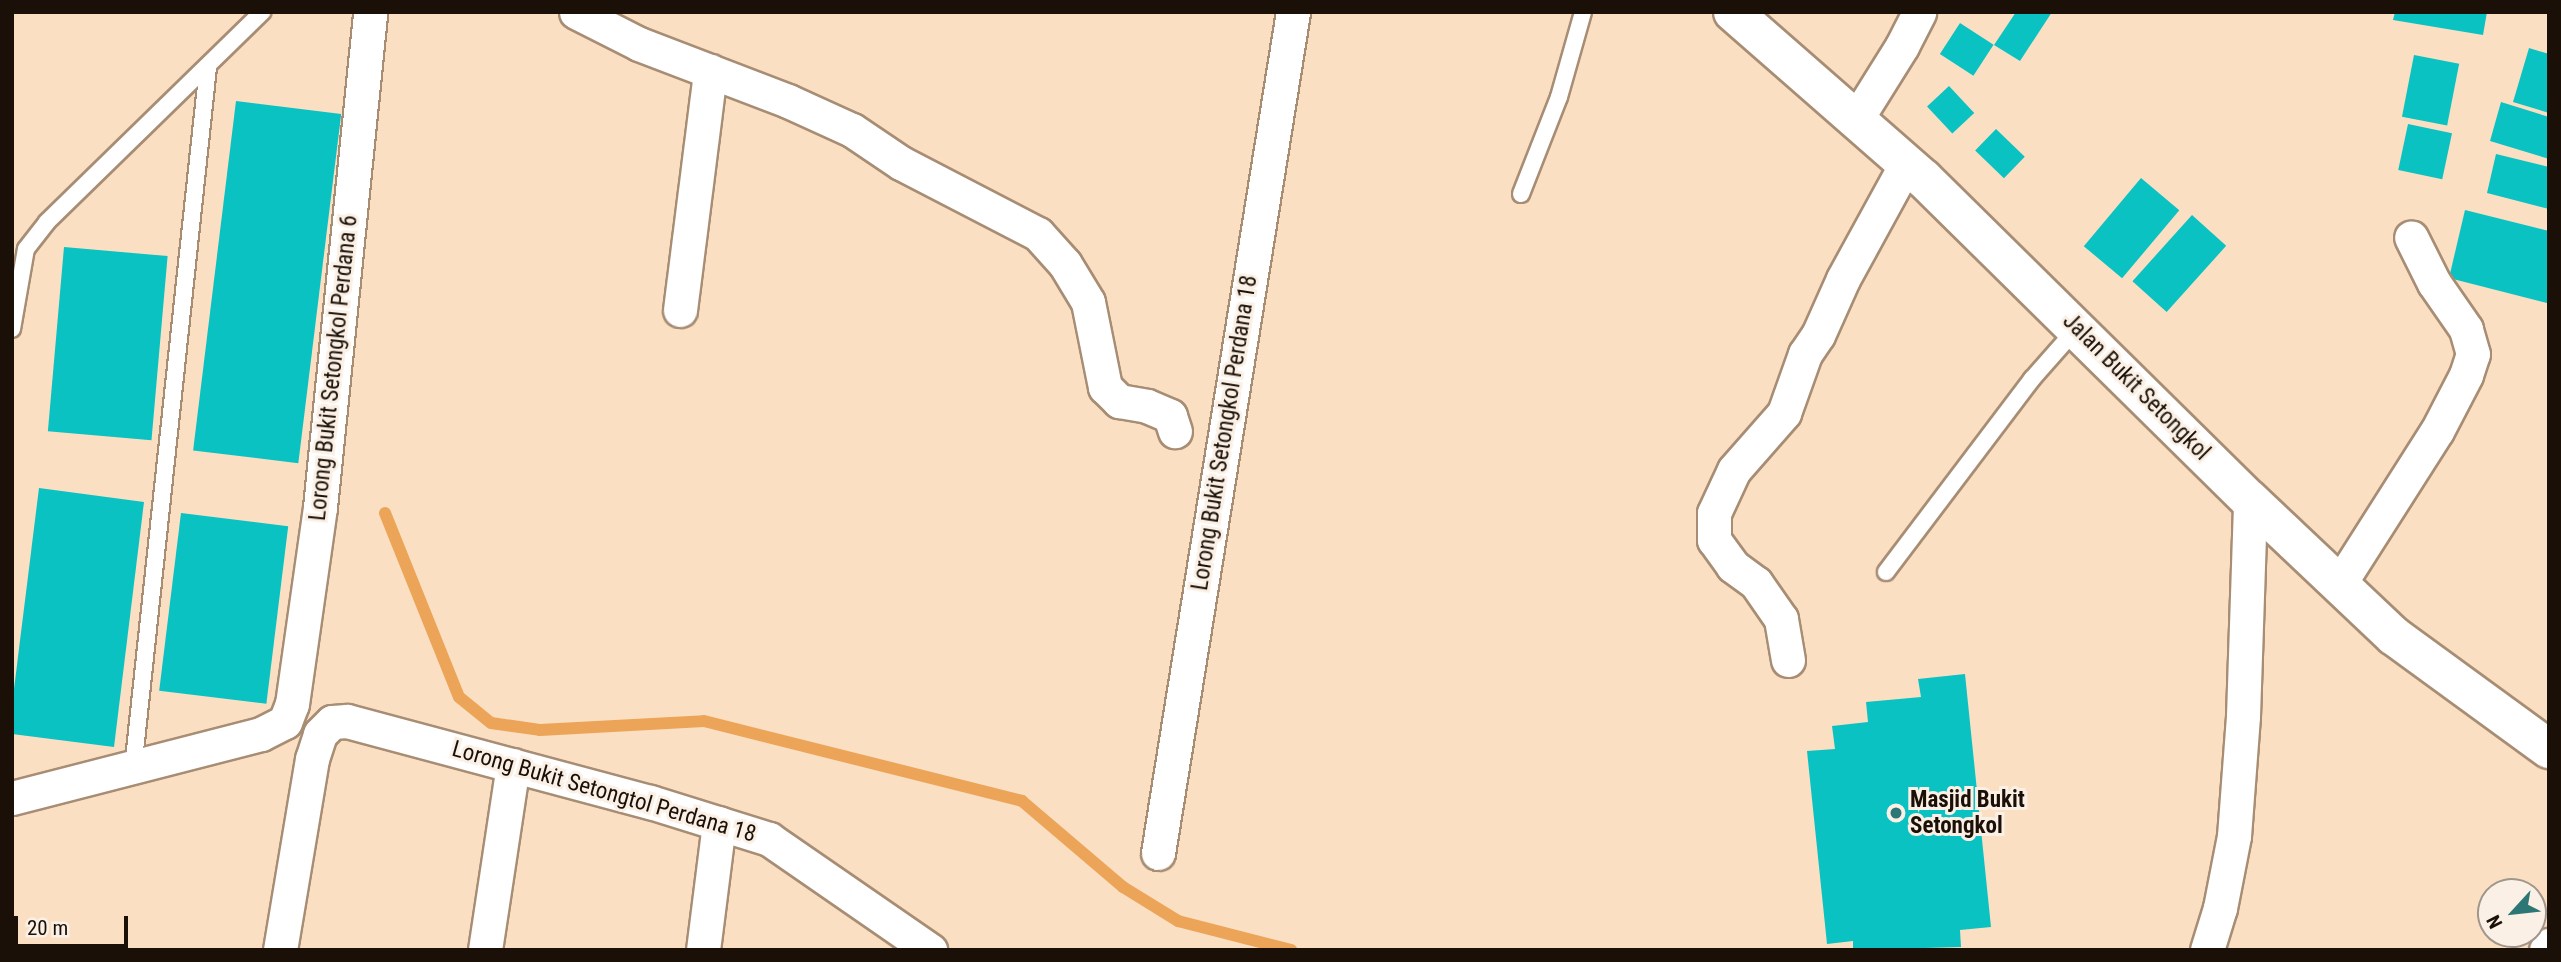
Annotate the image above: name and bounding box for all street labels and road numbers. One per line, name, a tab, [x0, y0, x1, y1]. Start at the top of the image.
street label: Lorong Bukit Setongkol Perdana 6	[304, 214, 364, 522]
street label: Lorong Bukit Setongkol Perdana 18	[1186, 274, 1264, 592]
street label: Jalan Bukit Setongkol	[2057, 308, 2215, 466]
street label: Lorong Bukit Setongtol Perdana 18	[449, 735, 759, 849]

